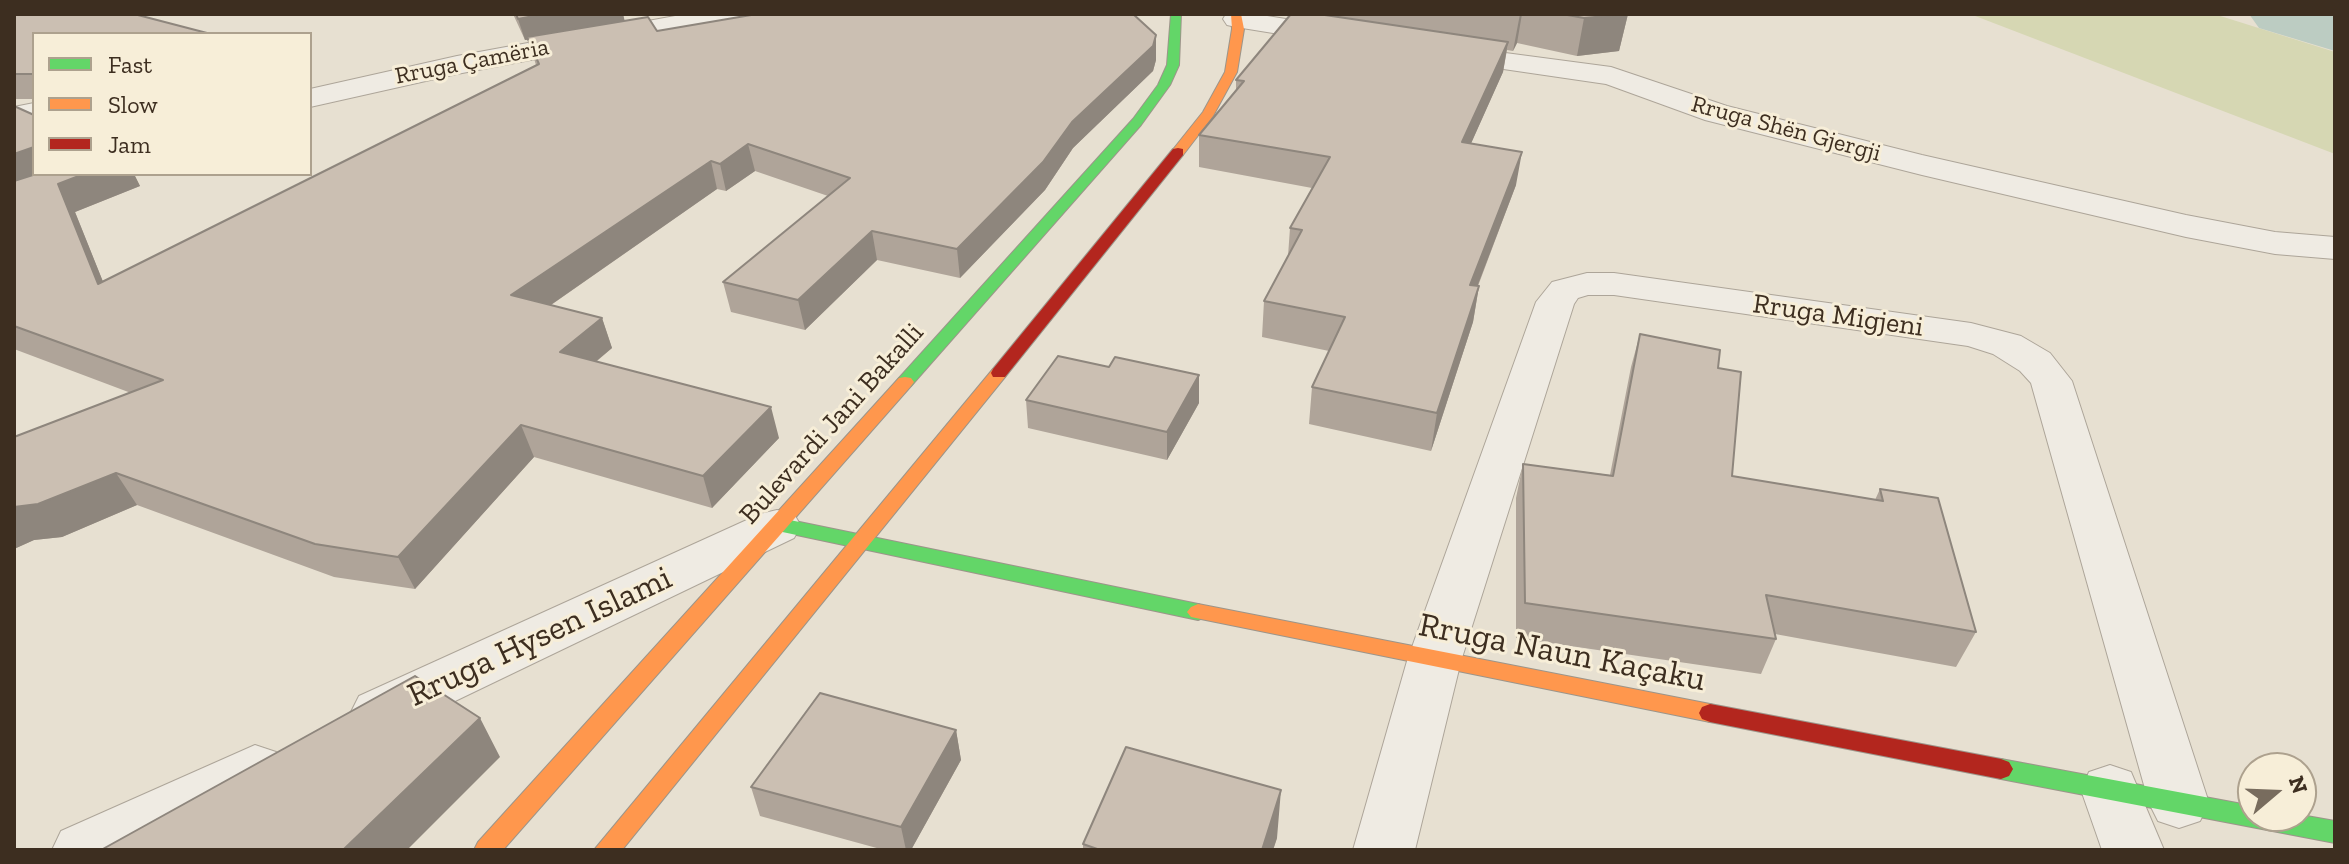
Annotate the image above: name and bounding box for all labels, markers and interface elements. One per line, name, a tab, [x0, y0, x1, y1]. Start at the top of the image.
legend	[32, 32, 312, 176]
street label: Rruga Çamëria	[393, 33, 551, 91]
text: Fast	[108, 50, 152, 79]
text: Slow	[108, 90, 158, 119]
street label: Rruga Shën Gjergji	[1688, 90, 1884, 168]
text: Jam	[108, 130, 151, 159]
street label: Rruga Migjeni	[1751, 287, 1925, 345]
street label: Bulevardi Jani Bakalli	[733, 317, 931, 531]
street label: Rruga Hysen Islami	[402, 558, 678, 716]
street label: Rruga Naun Kaçaku	[1415, 605, 1709, 701]
north arrow	[2237, 752, 2317, 832]
text: N	[2283, 772, 2314, 797]

